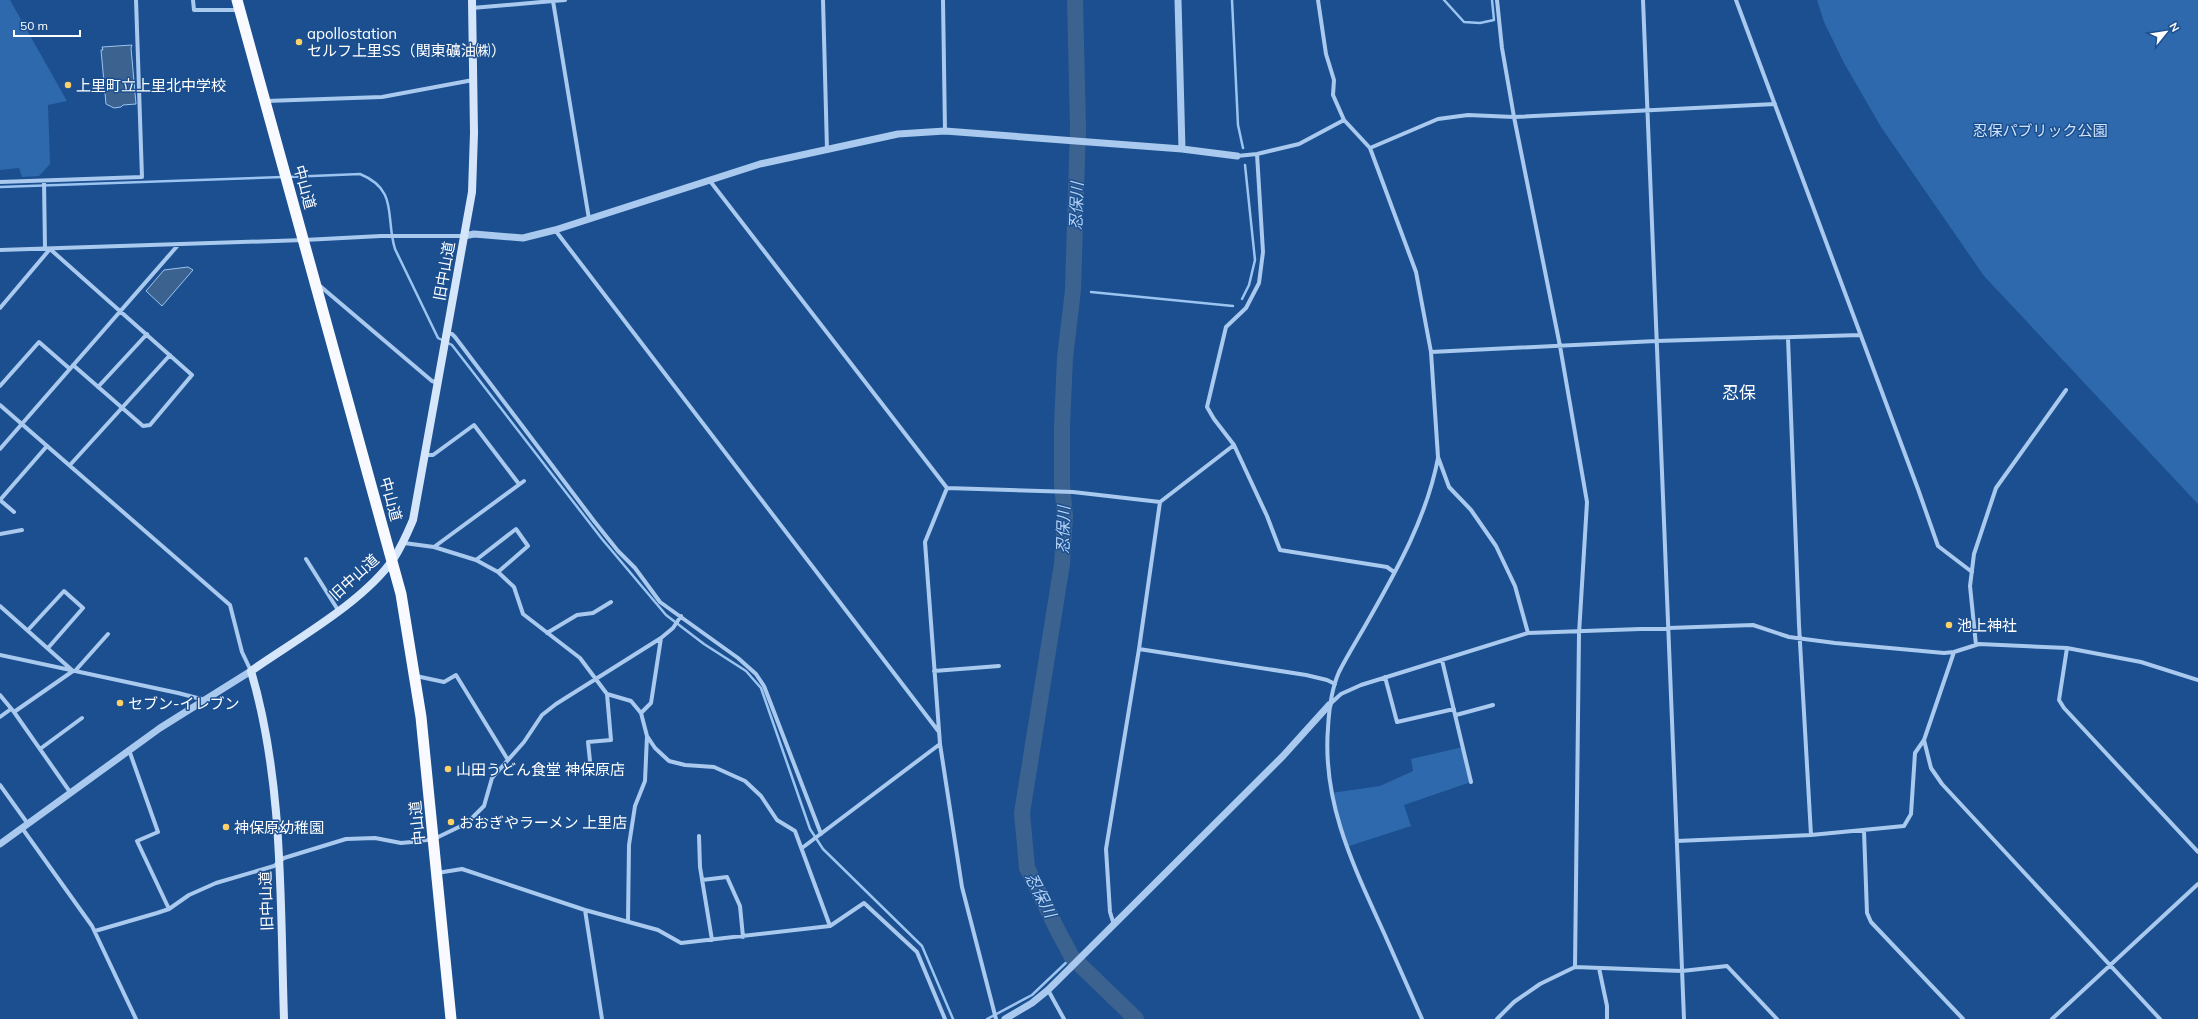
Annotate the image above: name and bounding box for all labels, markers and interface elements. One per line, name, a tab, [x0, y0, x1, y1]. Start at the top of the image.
scale bar	[14, 12, 80, 38]
north arrow	[2146, 12, 2186, 52]
text: 50 m	[20, 18, 48, 33]
text: N	[2167, 20, 2183, 34]
place label: apollostation セルフ上里SS（関東礦油㈱）	[307, 24, 506, 60]
marker: apollostation セルフ上里SS（関東礦油㈱）	[294, 37, 304, 47]
place label: 上里町立上里北中学校	[76, 76, 226, 95]
marker: 上里町立上里北中学校	[63, 80, 73, 90]
park label: 忍保パブリック公園	[1972, 121, 2108, 140]
street label: 中山道	[290, 163, 320, 211]
water label: 忍保川	[1065, 180, 1087, 230]
street label: 旧中山道	[429, 240, 459, 302]
district label: 忍保	[1722, 382, 1756, 403]
street label: 中山道	[376, 475, 406, 523]
water label: 忍保川	[1053, 504, 1073, 554]
street label: 旧中山道	[325, 550, 383, 604]
place label: 池上神社	[1957, 616, 2017, 635]
marker: 池上神社	[1944, 620, 1954, 630]
place label: セブン-イレブン	[128, 694, 239, 713]
marker: セブン-イレブン	[115, 698, 125, 708]
place label: 山田うどん食堂 神保原店	[456, 760, 625, 779]
marker: 山田うどん食堂 神保原店	[443, 764, 453, 774]
street label: 中山道	[405, 800, 429, 846]
place label: おおぎやラーメン 上里店	[459, 813, 627, 832]
marker: おおぎやラーメン 上里店	[446, 817, 456, 827]
place label: 神保原幼稚園	[234, 818, 324, 837]
marker: 神保原幼稚園	[221, 822, 231, 832]
water label: 忍保川	[1021, 869, 1062, 923]
street label: 旧中山道	[255, 871, 277, 931]

